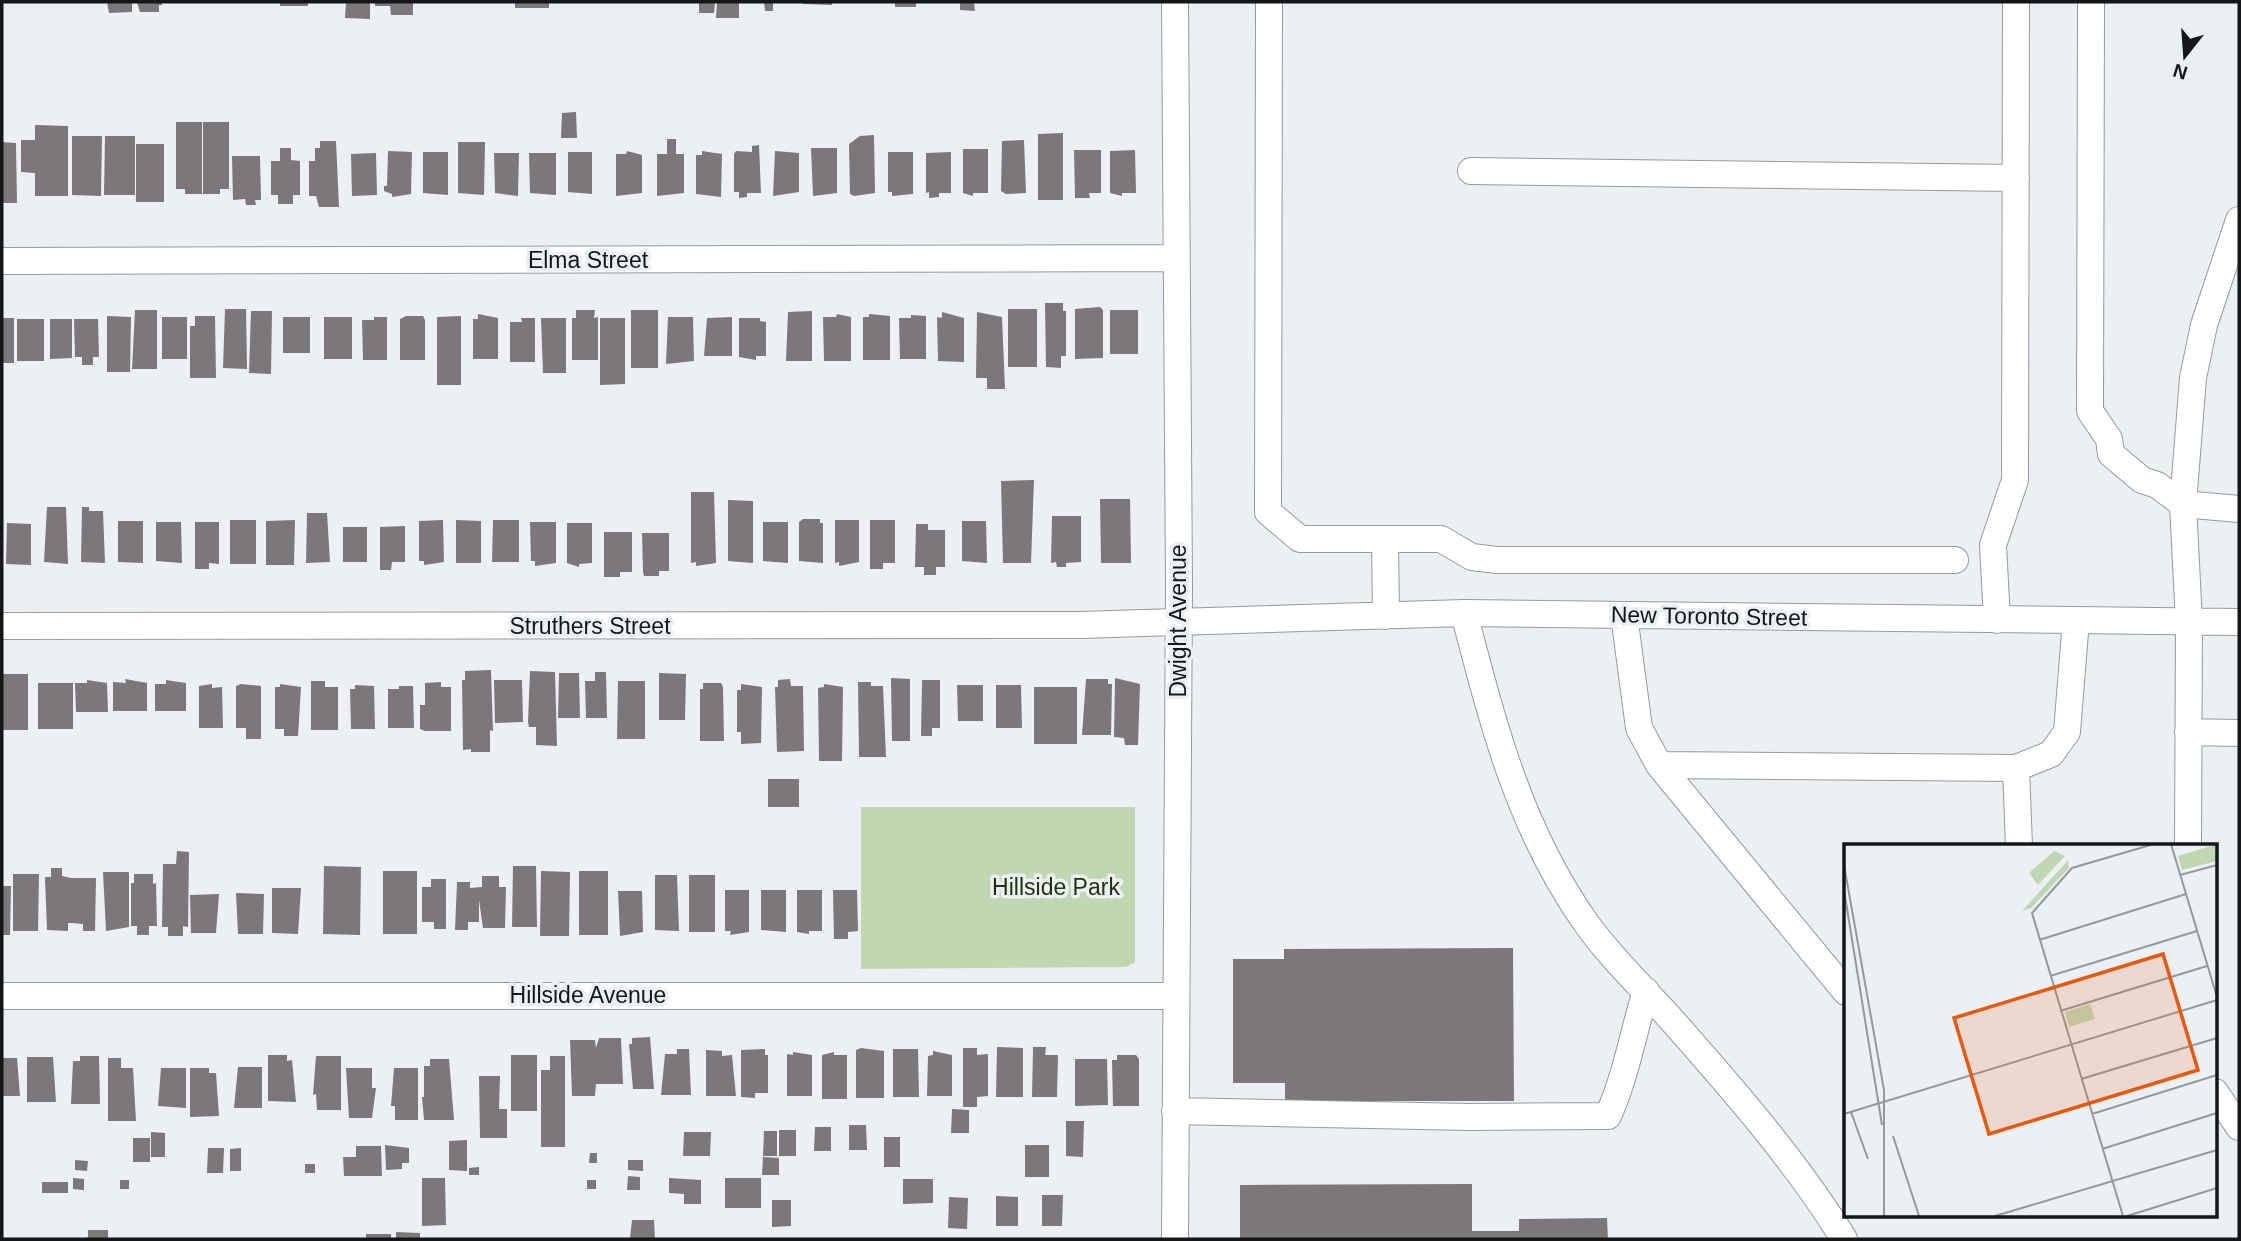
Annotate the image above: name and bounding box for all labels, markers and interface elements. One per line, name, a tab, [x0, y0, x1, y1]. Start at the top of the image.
north arrow	[2150, 21, 2220, 91]
text: N	[2171, 60, 2190, 84]
street label: Elma Street	[528, 247, 649, 273]
street label: Dwight Avenue	[1165, 544, 1191, 698]
street label: New Toronto Street	[1611, 601, 1808, 631]
street label: Struthers Street	[509, 613, 671, 639]
inset map	[1844, 844, 2216, 1216]
park label: Hillside Park	[992, 874, 1120, 900]
street label: Hillside Avenue	[510, 982, 666, 1008]

